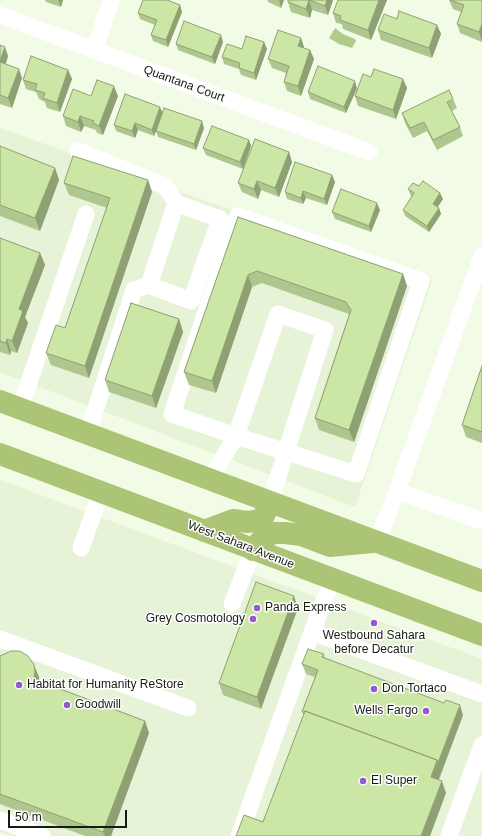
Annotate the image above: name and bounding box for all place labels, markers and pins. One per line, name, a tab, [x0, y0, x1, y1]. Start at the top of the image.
place label: Panda Express	[265, 601, 346, 615]
marker: Panda Express	[252, 603, 262, 613]
place label: Grey Cosmotology	[146, 612, 245, 626]
marker: Grey Cosmotology	[248, 614, 258, 624]
marker: Westbound Sahara before Decatur	[369, 618, 379, 628]
place label: Westbound Sahara before Decatur	[323, 629, 425, 657]
place label: Habitat for Humanity ReStore	[27, 678, 184, 692]
marker: Habitat for Humanity ReStore	[14, 680, 24, 690]
place label: Don Tortaco	[382, 682, 447, 696]
marker: Don Tortaco	[369, 684, 379, 694]
place label: Goodwill	[75, 698, 121, 712]
marker: Goodwill	[62, 700, 72, 710]
place label: Wells Fargo	[354, 704, 418, 718]
marker: Wells Fargo	[421, 706, 431, 716]
place label: El Super	[371, 774, 417, 788]
marker: El Super	[358, 776, 368, 786]

